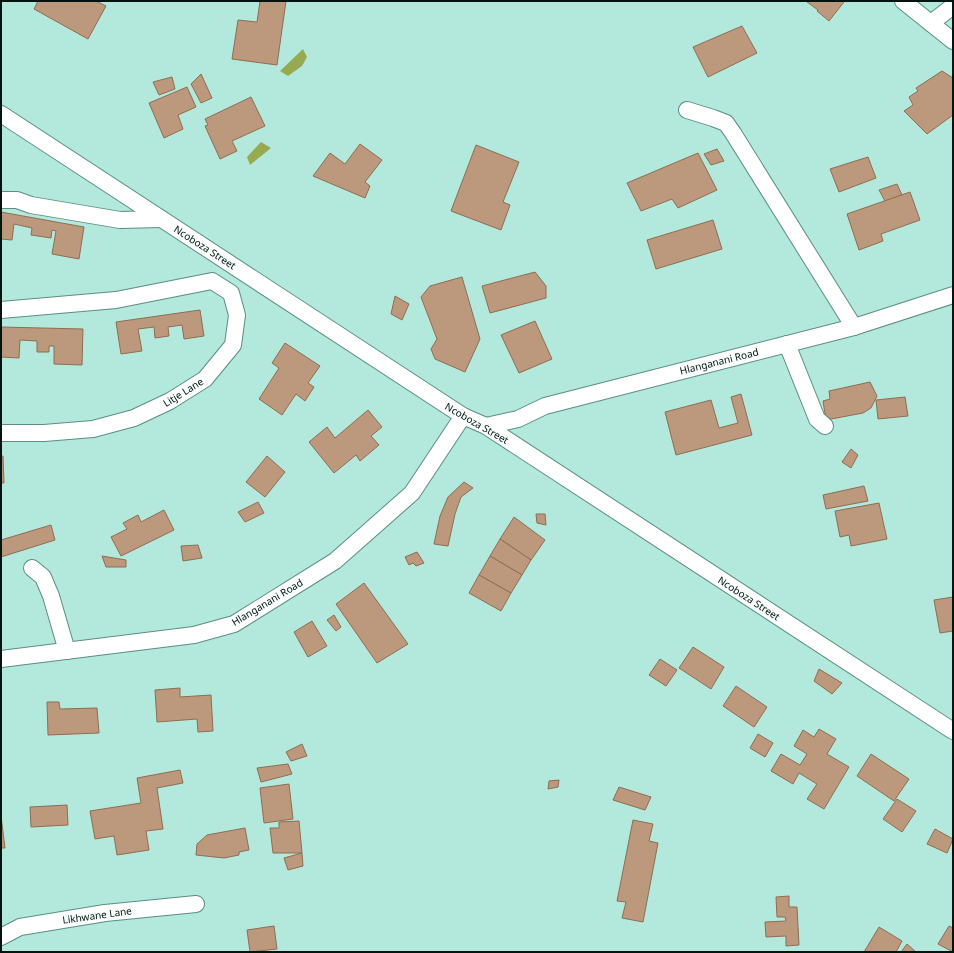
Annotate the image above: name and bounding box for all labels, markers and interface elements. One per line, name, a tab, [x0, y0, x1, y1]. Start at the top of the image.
street label: Ncoboza Street	[171, 222, 239, 273]
street label: Hlanganani Road	[678, 344, 760, 378]
street label: Litje Lane	[160, 374, 206, 410]
street label: Ncoboza Street	[443, 399, 512, 447]
street label: Ncoboza Street	[715, 573, 783, 624]
street label: Hlanganani Road	[229, 575, 305, 629]
street label: Likhwane Lane	[61, 903, 133, 927]

